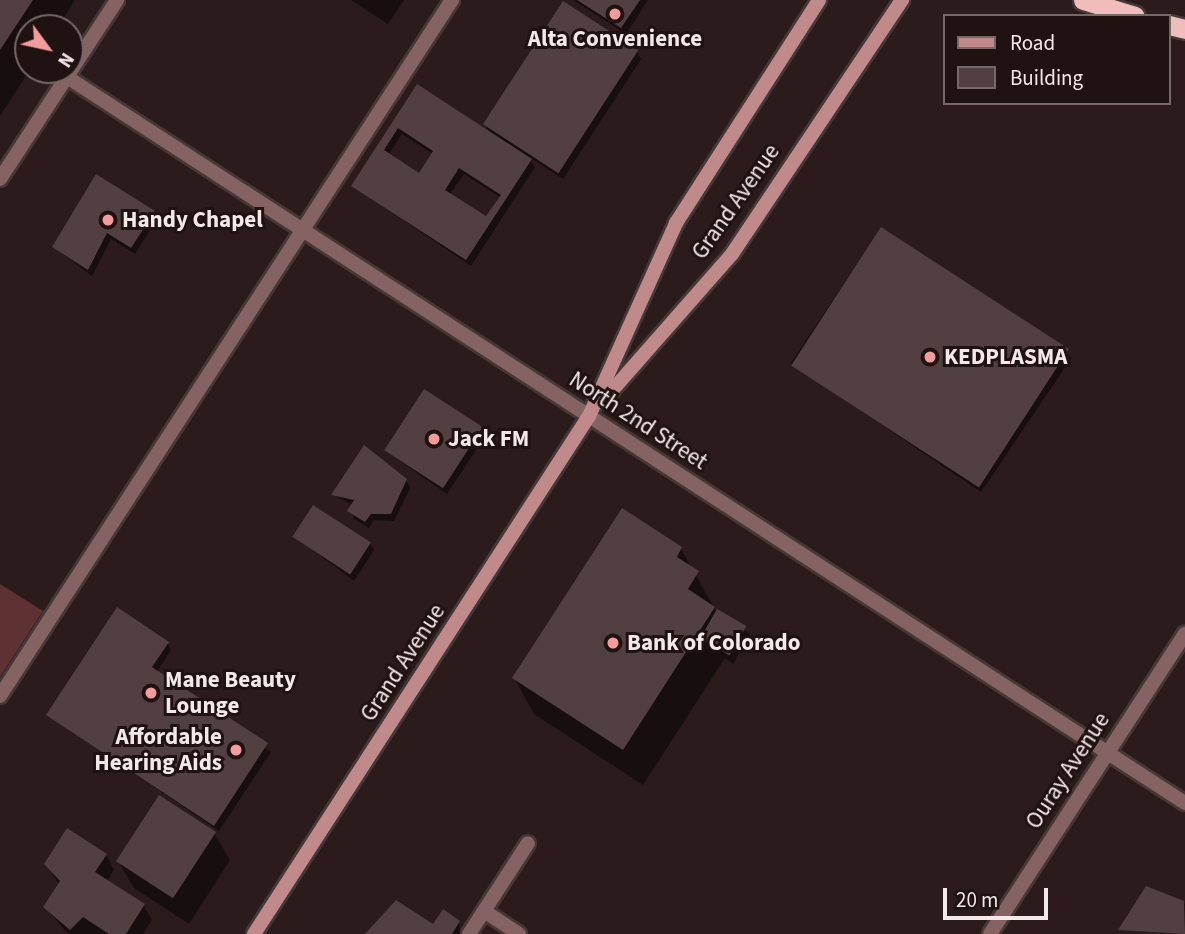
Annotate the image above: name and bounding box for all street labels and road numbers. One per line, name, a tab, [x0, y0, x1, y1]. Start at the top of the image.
street label: Grand Avenue	[686, 139, 786, 265]
street label: North 2nd Street	[564, 366, 712, 476]
street label: Grand Avenue	[355, 599, 451, 727]
street label: Ouray Avenue	[1020, 708, 1116, 834]

